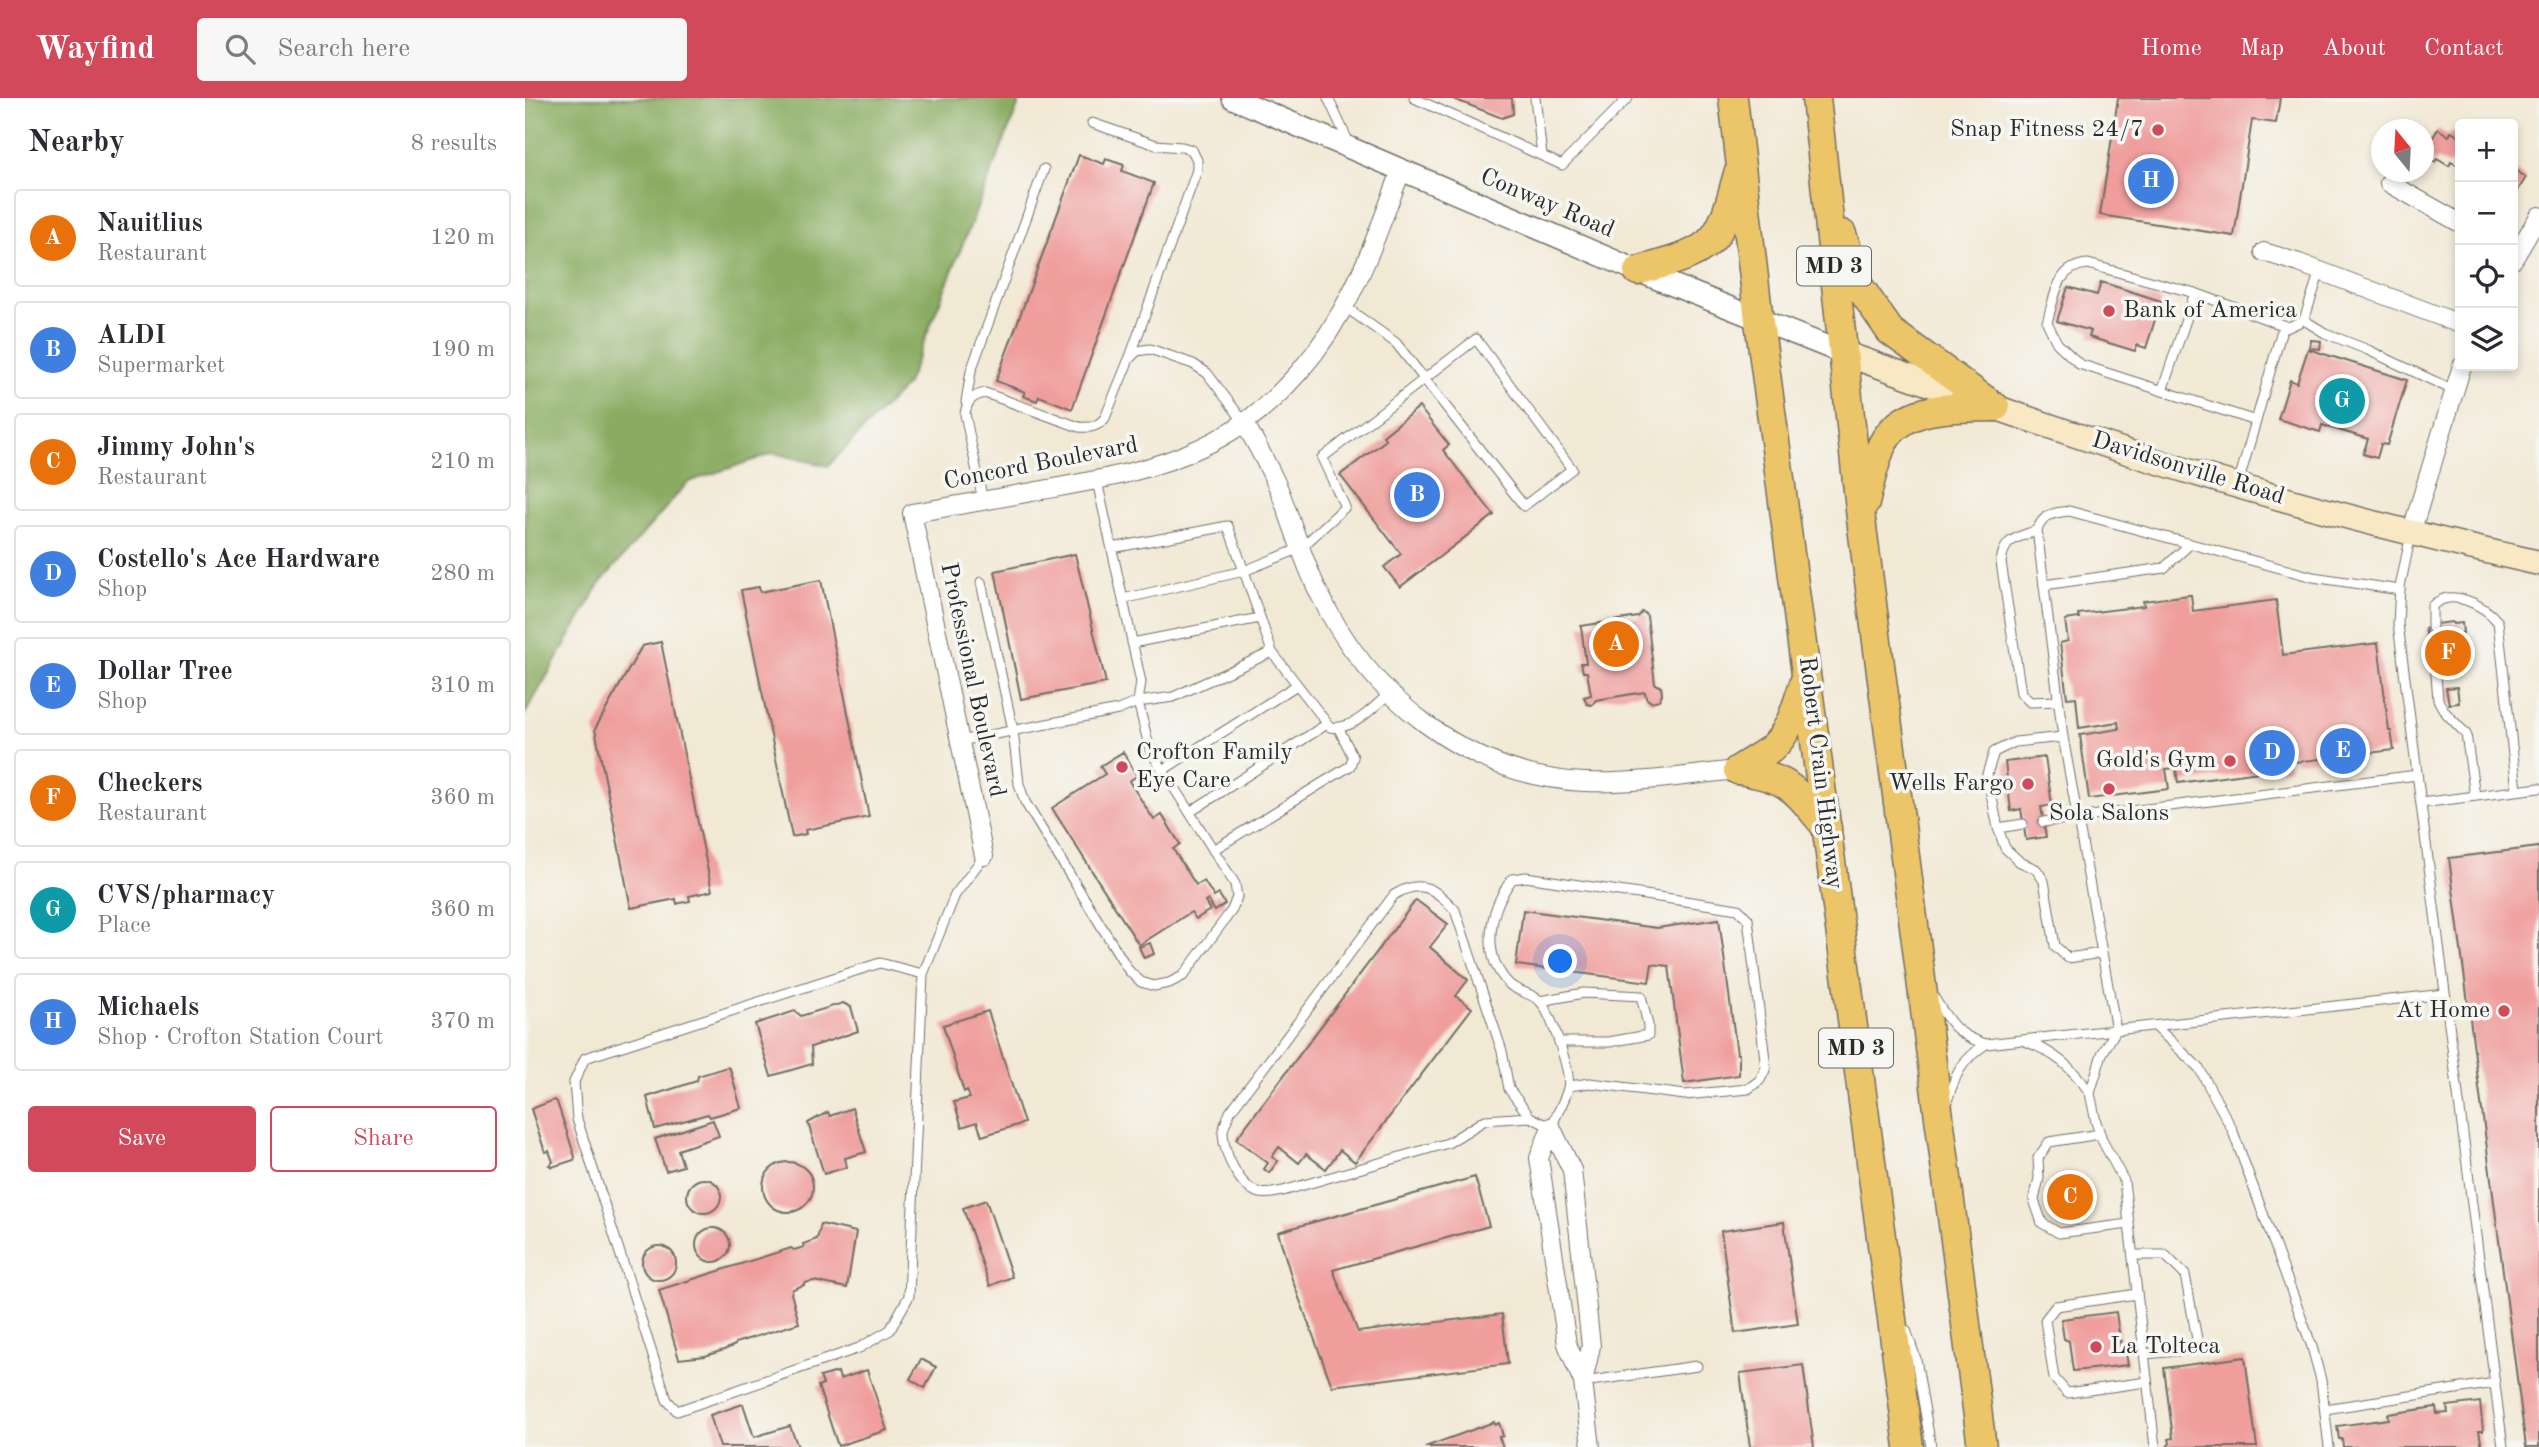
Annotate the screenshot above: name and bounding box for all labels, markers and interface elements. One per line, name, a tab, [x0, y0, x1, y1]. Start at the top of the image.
search box	[197, 18, 687, 81]
icon: search	[221, 30, 259, 68]
text: Wayfind	[35, 33, 155, 66]
text: Search here	[277, 36, 410, 62]
text: Home	[2141, 37, 2202, 61]
text: Map	[2240, 37, 2284, 61]
text: About	[2322, 37, 2386, 61]
text: Contact	[2424, 37, 2504, 61]
place label: Snap Fitness 24/7	[1950, 118, 2144, 142]
north arrow	[2371, 119, 2434, 182]
map controls	[2455, 119, 2518, 371]
button: +	[2455, 119, 2518, 182]
marker: Snap Fitness 24/7	[2150, 122, 2166, 138]
text: Nearby	[28, 128, 125, 158]
text: 8 results	[411, 132, 497, 155]
pin: H	[2128, 155, 2174, 207]
street label: Conway Road	[1476, 165, 1618, 243]
button: −	[2455, 182, 2518, 245]
text: Nauitlius	[97, 211, 203, 237]
text: A	[44, 226, 62, 249]
text: 120 m	[430, 226, 495, 249]
text: Restaurant	[97, 242, 207, 265]
button: locate	[2455, 245, 2518, 308]
road number: MD 3	[1797, 246, 1871, 286]
place label: Bank of America	[2123, 299, 2297, 323]
marker: Bank of America	[2101, 303, 2117, 319]
button: layers	[2455, 308, 2518, 371]
text: ALDI	[97, 323, 166, 349]
text: B	[45, 338, 61, 361]
text: 190 m	[430, 338, 495, 361]
text: Supermarket	[97, 354, 225, 377]
pin: G	[2319, 375, 2365, 427]
street label: Davidsonville Road	[2089, 428, 2287, 510]
street label: Concord Boulevard	[942, 433, 1140, 495]
text: Jimmy John's	[97, 435, 255, 461]
text: C	[45, 450, 61, 473]
text: 210 m	[430, 450, 495, 473]
text: Restaurant	[97, 466, 207, 489]
pin: B	[1394, 469, 1440, 521]
text: Costello's Ace Hardware	[97, 547, 380, 573]
street label: Professional Boulevard	[935, 561, 1009, 799]
text: D	[44, 562, 62, 585]
text: 280 m	[430, 562, 495, 585]
text: Shop	[97, 578, 147, 601]
pin: A	[1593, 618, 1639, 670]
pin: F	[2425, 627, 2471, 679]
street label: Robert Crain Highway	[1794, 655, 1846, 891]
text: Dollar Tree	[97, 659, 233, 685]
text: E	[45, 674, 61, 697]
text: 310 m	[430, 674, 495, 697]
text: Shop	[97, 690, 147, 713]
pin: E	[2320, 725, 2366, 777]
pin: D	[2249, 727, 2295, 779]
place label: Crofton Family Eye Care	[1136, 741, 1293, 793]
place label: Gold's Gym	[2096, 749, 2216, 773]
marker: Gold's Gym	[2222, 753, 2238, 769]
marker: Crofton Family Eye Care	[1114, 759, 1130, 775]
text: Checkers	[97, 771, 202, 797]
place label: Wells Fargo	[1888, 772, 2014, 796]
marker: Wells Fargo	[2020, 776, 2036, 792]
marker: Sola Salons	[2101, 781, 2117, 797]
text: F	[45, 786, 61, 809]
text: 360 m	[430, 786, 495, 809]
text: Restaurant	[97, 802, 207, 825]
place label: Sola Salons	[2049, 802, 2169, 826]
text: CVS/pharmacy	[97, 883, 275, 909]
text: G	[45, 898, 61, 921]
text: 360 m	[430, 898, 495, 921]
text: Place	[97, 914, 151, 937]
your location	[1543, 944, 1577, 978]
text: Michaels	[97, 995, 199, 1021]
place label: At Home	[2396, 999, 2490, 1023]
marker: At Home	[2496, 1003, 2512, 1019]
text: H	[44, 1010, 62, 1033]
text: 370 m	[430, 1010, 495, 1033]
text: Shop · Crofton Station Court	[97, 1026, 383, 1049]
road number: MD 3	[1819, 1029, 1893, 1068]
button: Save	[28, 1106, 256, 1172]
button: Share	[270, 1106, 497, 1172]
pin: C	[2047, 1171, 2093, 1223]
place label: La Tolteca	[2110, 1335, 2220, 1359]
marker: La Tolteca	[2088, 1339, 2104, 1355]

